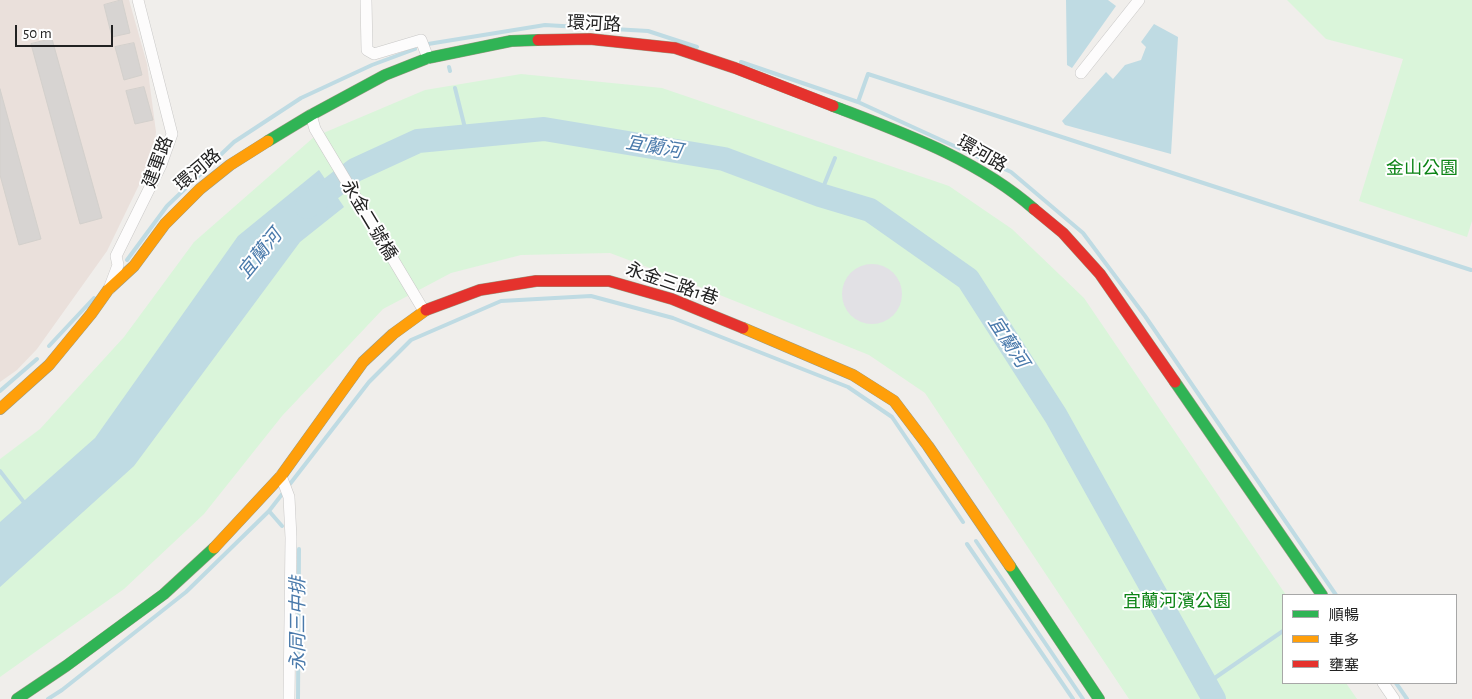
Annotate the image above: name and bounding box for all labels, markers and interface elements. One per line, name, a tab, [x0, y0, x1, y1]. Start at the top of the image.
street label: 環河路	[566, 12, 622, 36]
scale bar	[18, 15, 115, 47]
text: 50 m	[23, 26, 52, 41]
water label: 宜蘭河	[624, 131, 684, 163]
street label: 環河路	[953, 131, 1011, 177]
street label: 建軍路	[139, 133, 177, 191]
street label: 環河路	[170, 144, 226, 196]
park label: 金山公園	[1386, 158, 1458, 180]
street label: 永金二號橋	[337, 176, 401, 264]
water label: 宜蘭河	[233, 225, 287, 283]
street label: 永金三路1巷	[623, 258, 721, 310]
water label: 宜蘭河	[983, 312, 1033, 372]
water label: 永同三中排	[287, 577, 309, 671]
park label: 宜蘭河濱公園	[1123, 591, 1231, 613]
legend	[1282, 594, 1457, 684]
text: 順暢	[1329, 608, 1359, 623]
text: 車多	[1329, 633, 1359, 648]
text: 壅塞	[1329, 658, 1359, 673]

